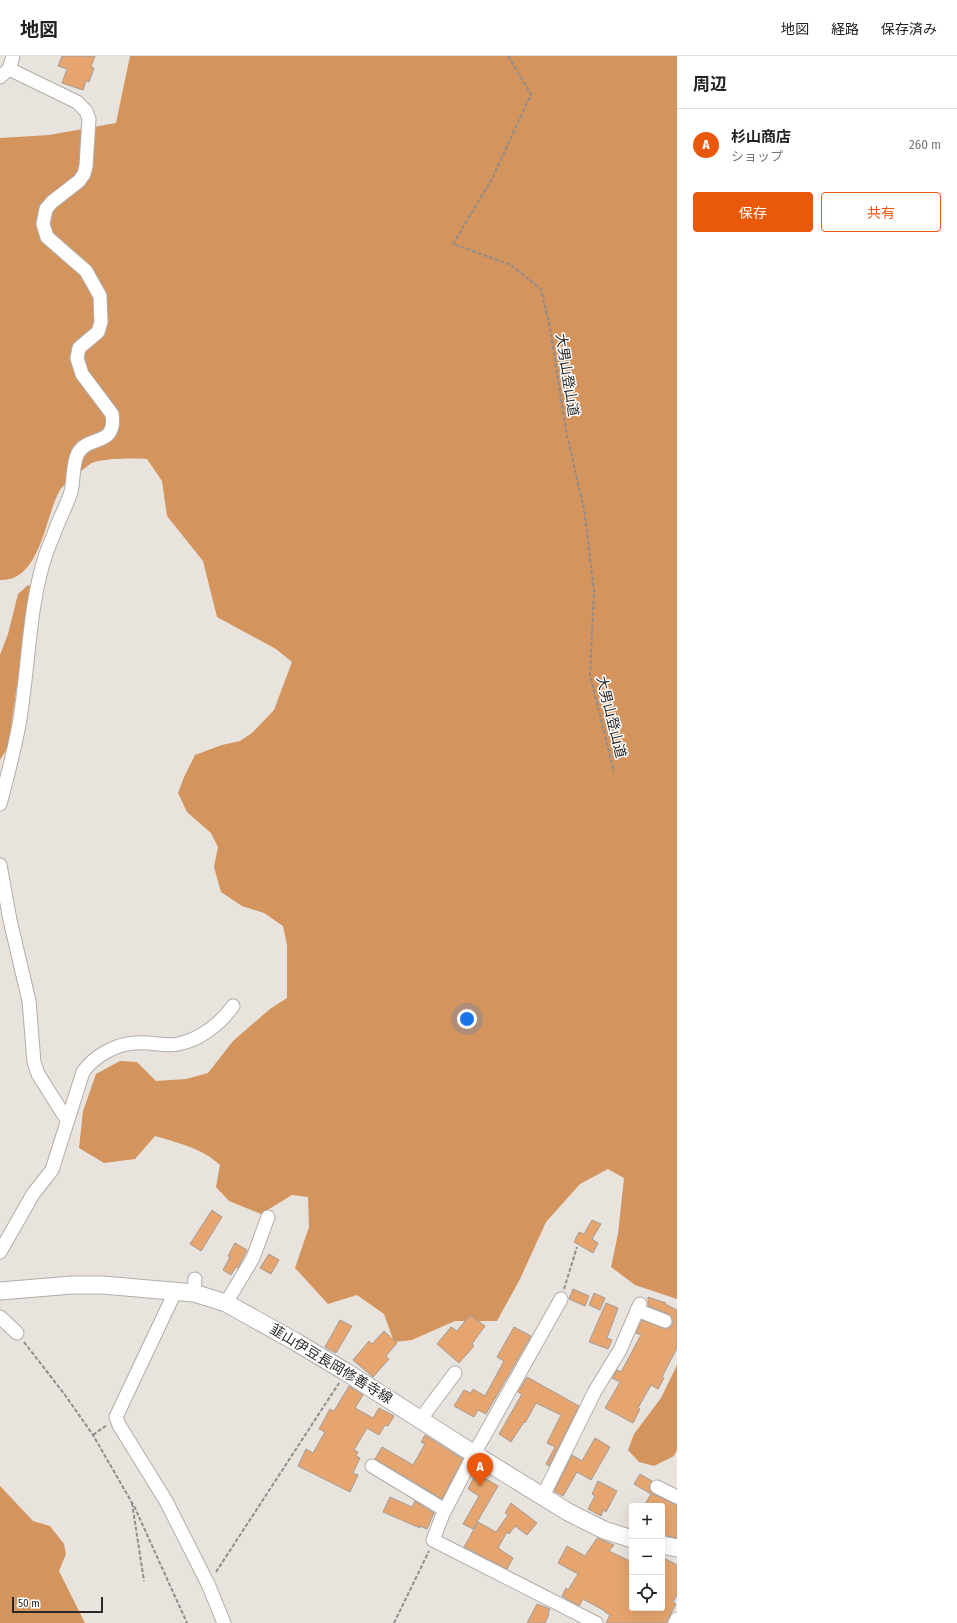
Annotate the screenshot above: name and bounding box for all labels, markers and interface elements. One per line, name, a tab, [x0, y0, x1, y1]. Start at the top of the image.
text: 地図	[20, 18, 58, 41]
text: 地図	[781, 21, 809, 38]
text: 経路	[831, 21, 859, 38]
text: 保存済み	[881, 21, 937, 38]
text: 周辺	[693, 74, 727, 95]
text: 杉山商店	[731, 128, 791, 146]
text: A	[702, 137, 710, 152]
text: 260 m	[909, 137, 941, 152]
text: ショップ	[731, 149, 783, 164]
button: 保存	[693, 192, 813, 232]
button: 共有	[821, 192, 941, 232]
street label: 大男山登山道	[552, 332, 582, 418]
street label: 大男山登山道	[593, 674, 629, 760]
your location	[457, 1009, 477, 1029]
street label: 韮山伊豆長岡修善寺線	[267, 1321, 395, 1407]
pin: A	[467, 1453, 493, 1486]
map controls	[629, 1503, 665, 1611]
button: +	[629, 1503, 665, 1539]
button: −	[629, 1539, 665, 1575]
button: locate	[629, 1575, 665, 1611]
scale bar	[12, 1595, 103, 1614]
text: 50 m	[18, 1597, 40, 1610]

